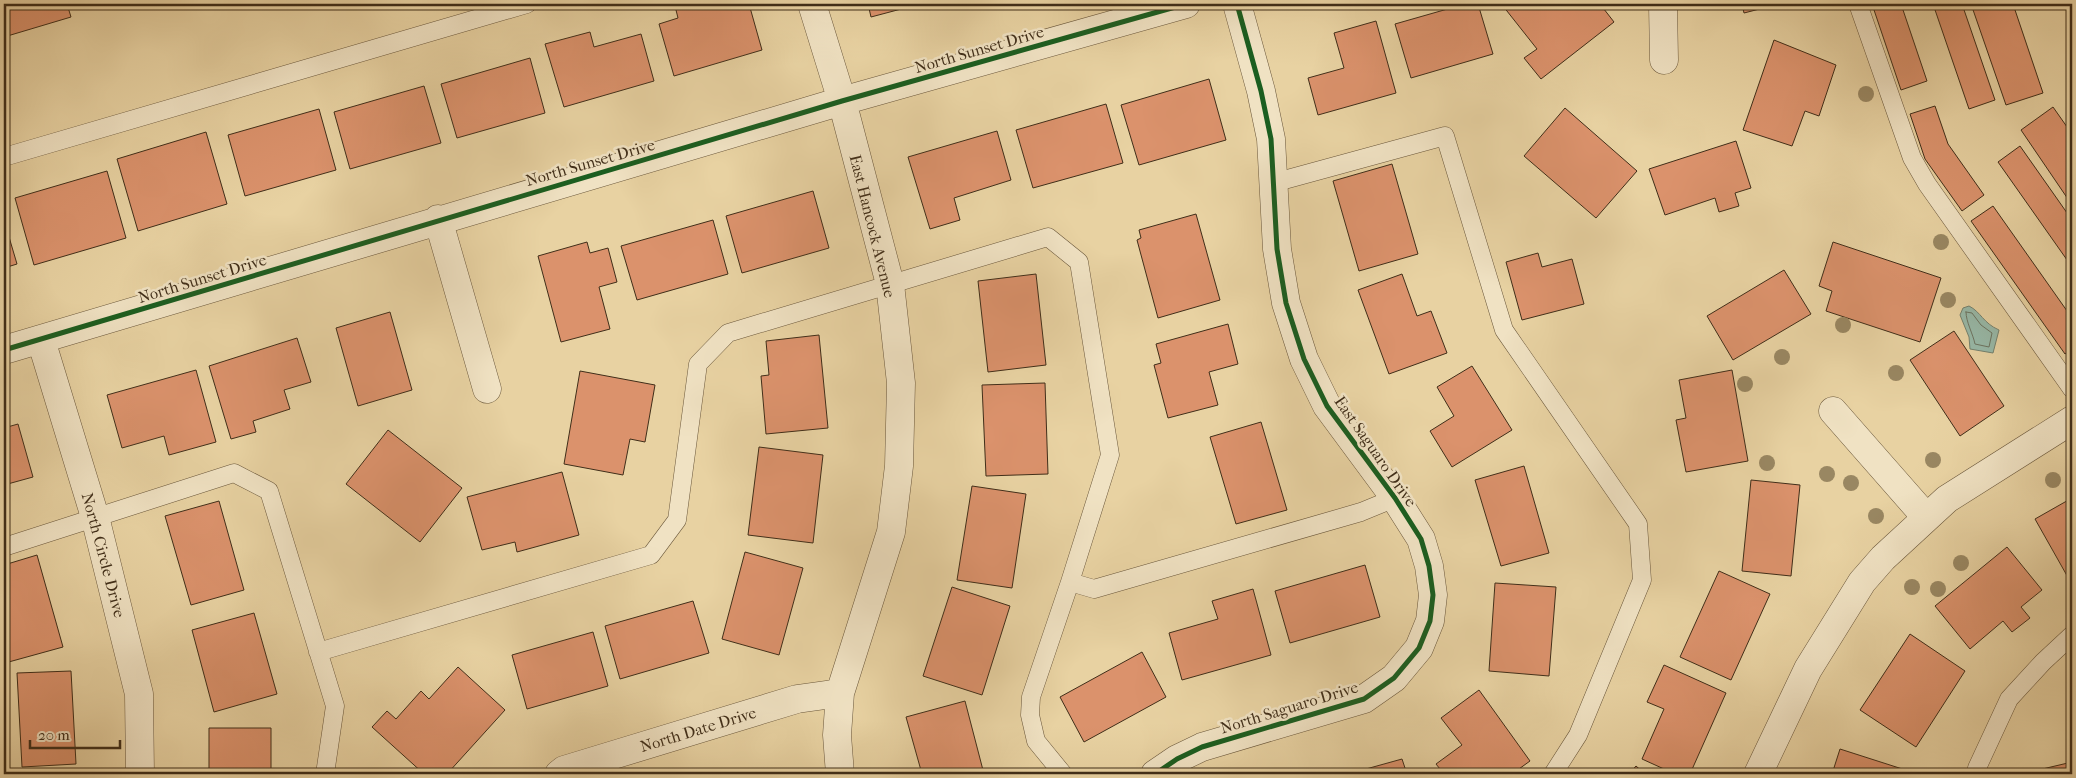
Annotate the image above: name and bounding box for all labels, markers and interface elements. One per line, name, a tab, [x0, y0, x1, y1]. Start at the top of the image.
street label: North Sunset Drive	[912, 22, 1046, 77]
street label: North Sunset Drive	[523, 135, 657, 190]
street label: East Hancock Avenue	[846, 153, 900, 300]
street label: North Sunset Drive	[136, 250, 269, 307]
street label: East Saguaro Drive	[1330, 392, 1421, 510]
street label: North Circle Drive	[78, 490, 129, 620]
street label: North Saguaro Drive	[1218, 677, 1360, 737]
street label: North Date Drive	[638, 703, 759, 756]
scale bar	[30, 718, 120, 750]
text: 20 m	[38, 726, 70, 744]

